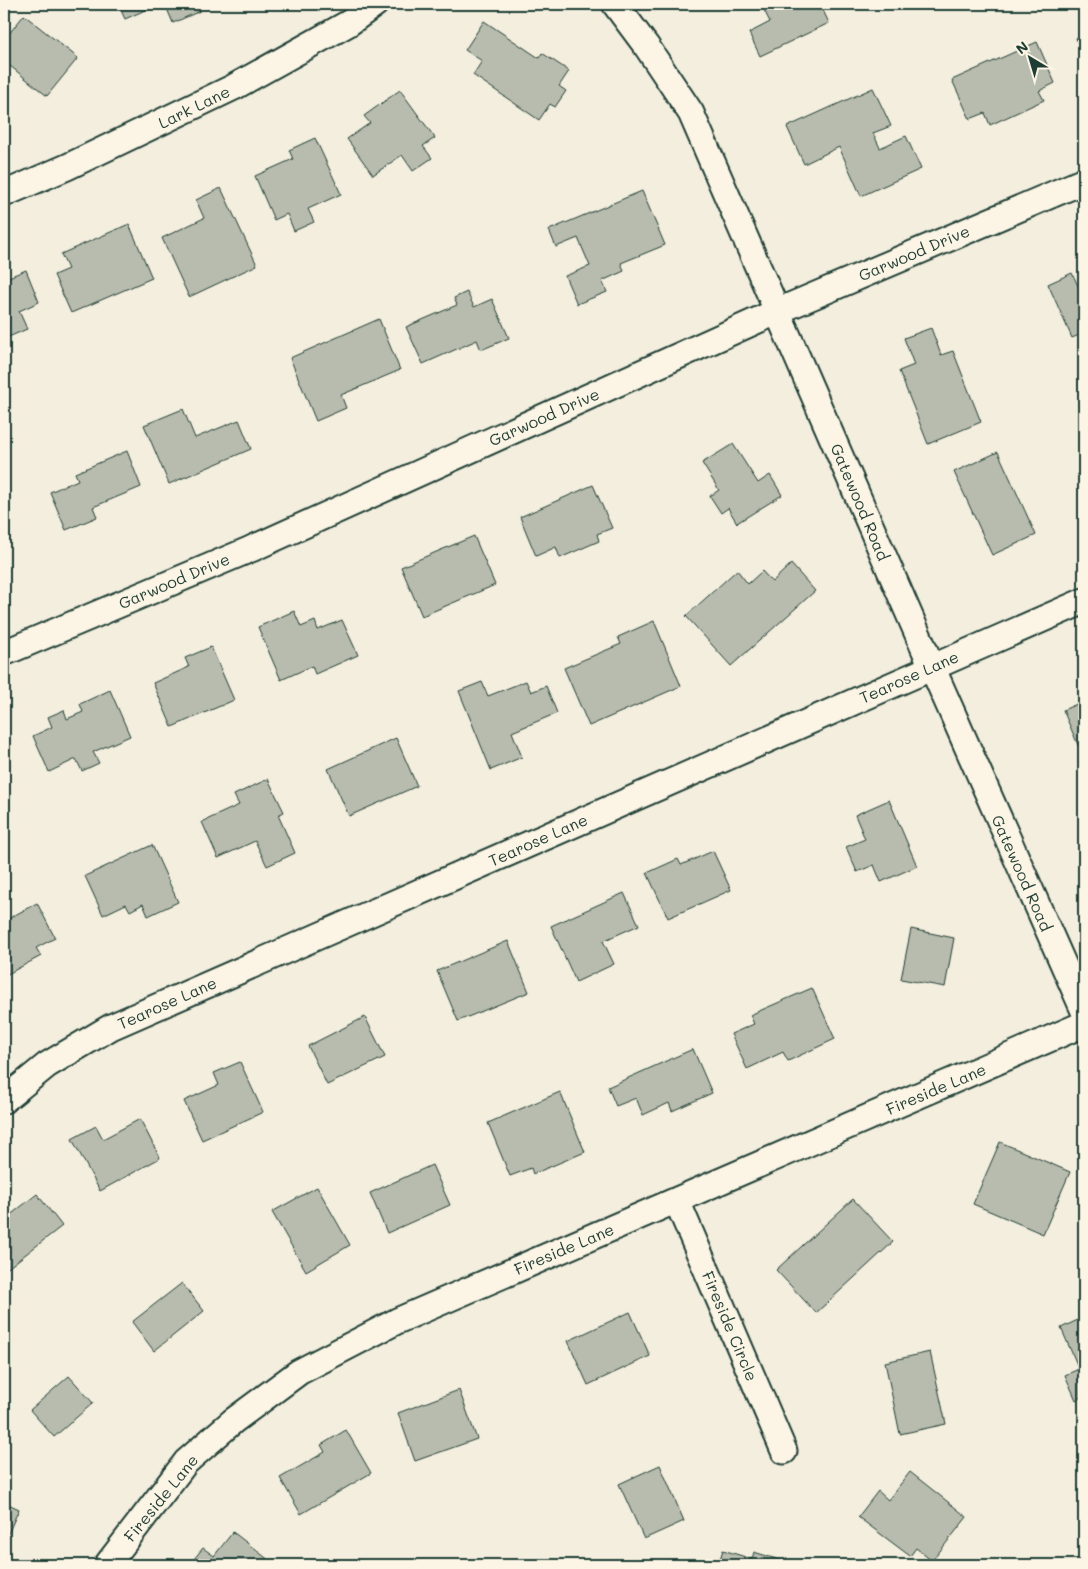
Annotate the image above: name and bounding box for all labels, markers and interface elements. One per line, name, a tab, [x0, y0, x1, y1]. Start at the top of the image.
north arrow	[1006, 32, 1056, 82]
text: N	[1012, 37, 1032, 58]
street label: Lark Lane	[154, 80, 233, 133]
street label: Garwood Drive	[855, 220, 973, 285]
street label: Garwood Drive	[485, 383, 602, 450]
street label: Gatewood Road	[826, 440, 895, 564]
street label: Garwood Drive	[115, 548, 233, 613]
street label: Tearose Lane	[856, 645, 962, 708]
street label: Tearose Lane	[485, 808, 591, 871]
street label: Gatewood Road	[987, 811, 1058, 934]
street label: Tearose Lane	[114, 971, 220, 1034]
street label: Fireside Lane	[883, 1058, 989, 1119]
street label: Fireside Lane	[511, 1218, 617, 1279]
street label: Fireside Circle	[698, 1268, 763, 1384]
street label: Fireside Lane	[119, 1450, 202, 1546]

